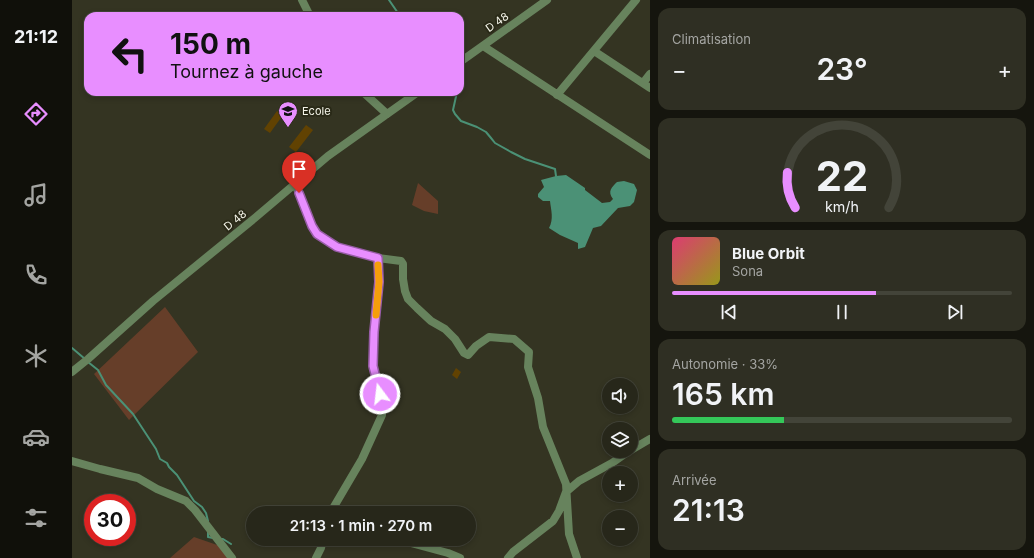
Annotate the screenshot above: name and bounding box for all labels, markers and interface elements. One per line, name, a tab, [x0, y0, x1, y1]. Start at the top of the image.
street label: D 48	[483, 9, 511, 35]
text: 21:12	[14, 26, 58, 47]
text: 150 m	[170, 27, 251, 61]
icon: left	[104, 28, 156, 80]
text: Climatisation	[672, 31, 751, 47]
text: 23°	[816, 51, 868, 87]
text: −	[672, 57, 687, 83]
text: +	[997, 57, 1012, 83]
text: Tournez à gauche	[170, 61, 323, 82]
icon: directions	[22, 100, 50, 128]
school or university icon: Ecole	[277, 100, 299, 128]
place label: Ecole	[302, 104, 331, 118]
text: 22	[816, 150, 868, 200]
pin	[282, 152, 316, 193]
icon: arrive	[288, 158, 310, 180]
icon: music	[22, 181, 50, 209]
text: km/h	[825, 197, 859, 214]
street label: D 48	[221, 207, 249, 233]
text: Blue Orbit	[732, 244, 805, 263]
icon: phone	[22, 261, 50, 289]
text: Sona	[732, 263, 763, 279]
icon: previous	[718, 301, 740, 323]
icon: pause	[831, 301, 853, 323]
icon: next	[944, 301, 966, 323]
icon: climate	[22, 342, 50, 370]
text: Autonomie · 33%	[672, 356, 778, 372]
position arrow	[359, 373, 401, 415]
text: 165 km	[672, 376, 774, 412]
map controls	[602, 378, 638, 546]
button: sound	[602, 378, 638, 414]
button: layers	[602, 422, 638, 458]
icon: car	[22, 423, 50, 451]
button: +	[602, 466, 638, 502]
text: Arrivée	[672, 472, 717, 488]
text: 21:13	[672, 492, 745, 528]
speed limit sign: 30	[84, 494, 136, 546]
icon: filters	[22, 504, 50, 532]
button: −	[602, 510, 638, 546]
text: 21:13 · 1 min · 270 m	[290, 516, 432, 535]

